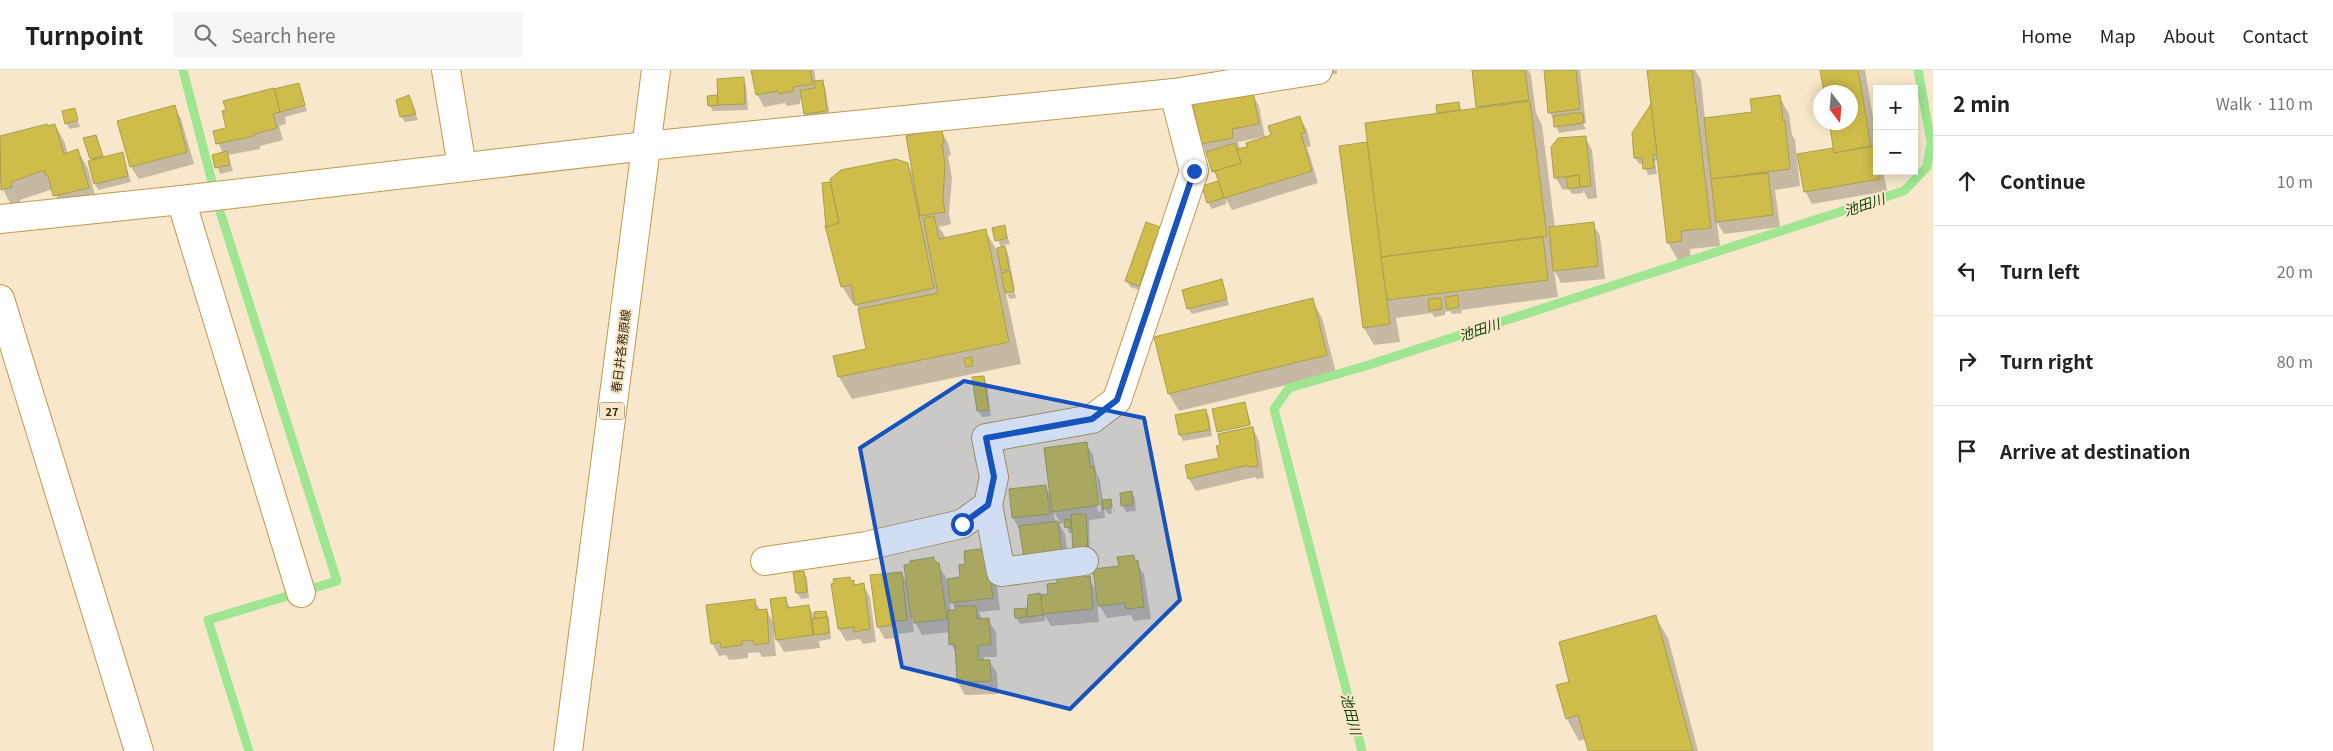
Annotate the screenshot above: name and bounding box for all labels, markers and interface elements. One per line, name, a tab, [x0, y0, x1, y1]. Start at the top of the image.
search box	[173, 12, 523, 57]
text: Turnpoint	[25, 17, 143, 52]
icon: search	[191, 21, 219, 49]
text: Search here	[231, 21, 336, 48]
text: Home	[2021, 22, 2072, 48]
text: Map	[2100, 22, 2136, 48]
text: About	[2164, 22, 2214, 48]
text: Contact	[2242, 22, 2308, 48]
north arrow	[1813, 85, 1858, 130]
map controls	[1873, 85, 1918, 175]
button: +	[1873, 85, 1918, 130]
text: 2 min	[1953, 88, 2010, 118]
text: Walk · 110 m	[2216, 91, 2313, 115]
button: −	[1873, 130, 1918, 175]
route end	[1183, 160, 1206, 183]
icon: ahead	[1953, 167, 1981, 195]
text: Continue	[2000, 167, 2086, 194]
text: 10 m	[2277, 169, 2313, 193]
water label: 池田川	[1841, 187, 1889, 220]
icon: left	[1953, 257, 1981, 285]
text: Turn left	[2000, 257, 2080, 284]
text: 20 m	[2277, 259, 2313, 283]
street label: 春日井各務原線	[606, 308, 634, 394]
water label: 池田川	[1456, 312, 1504, 345]
icon: right	[1953, 347, 1981, 375]
text: Turn right	[2000, 347, 2093, 374]
text: 80 m	[2277, 349, 2313, 373]
road number: 27	[600, 402, 624, 420]
icon: arrive	[1953, 437, 1981, 465]
text: Arrive at destination	[2000, 437, 2190, 464]
route start	[951, 513, 974, 536]
water label: 池田川	[1337, 691, 1367, 739]

